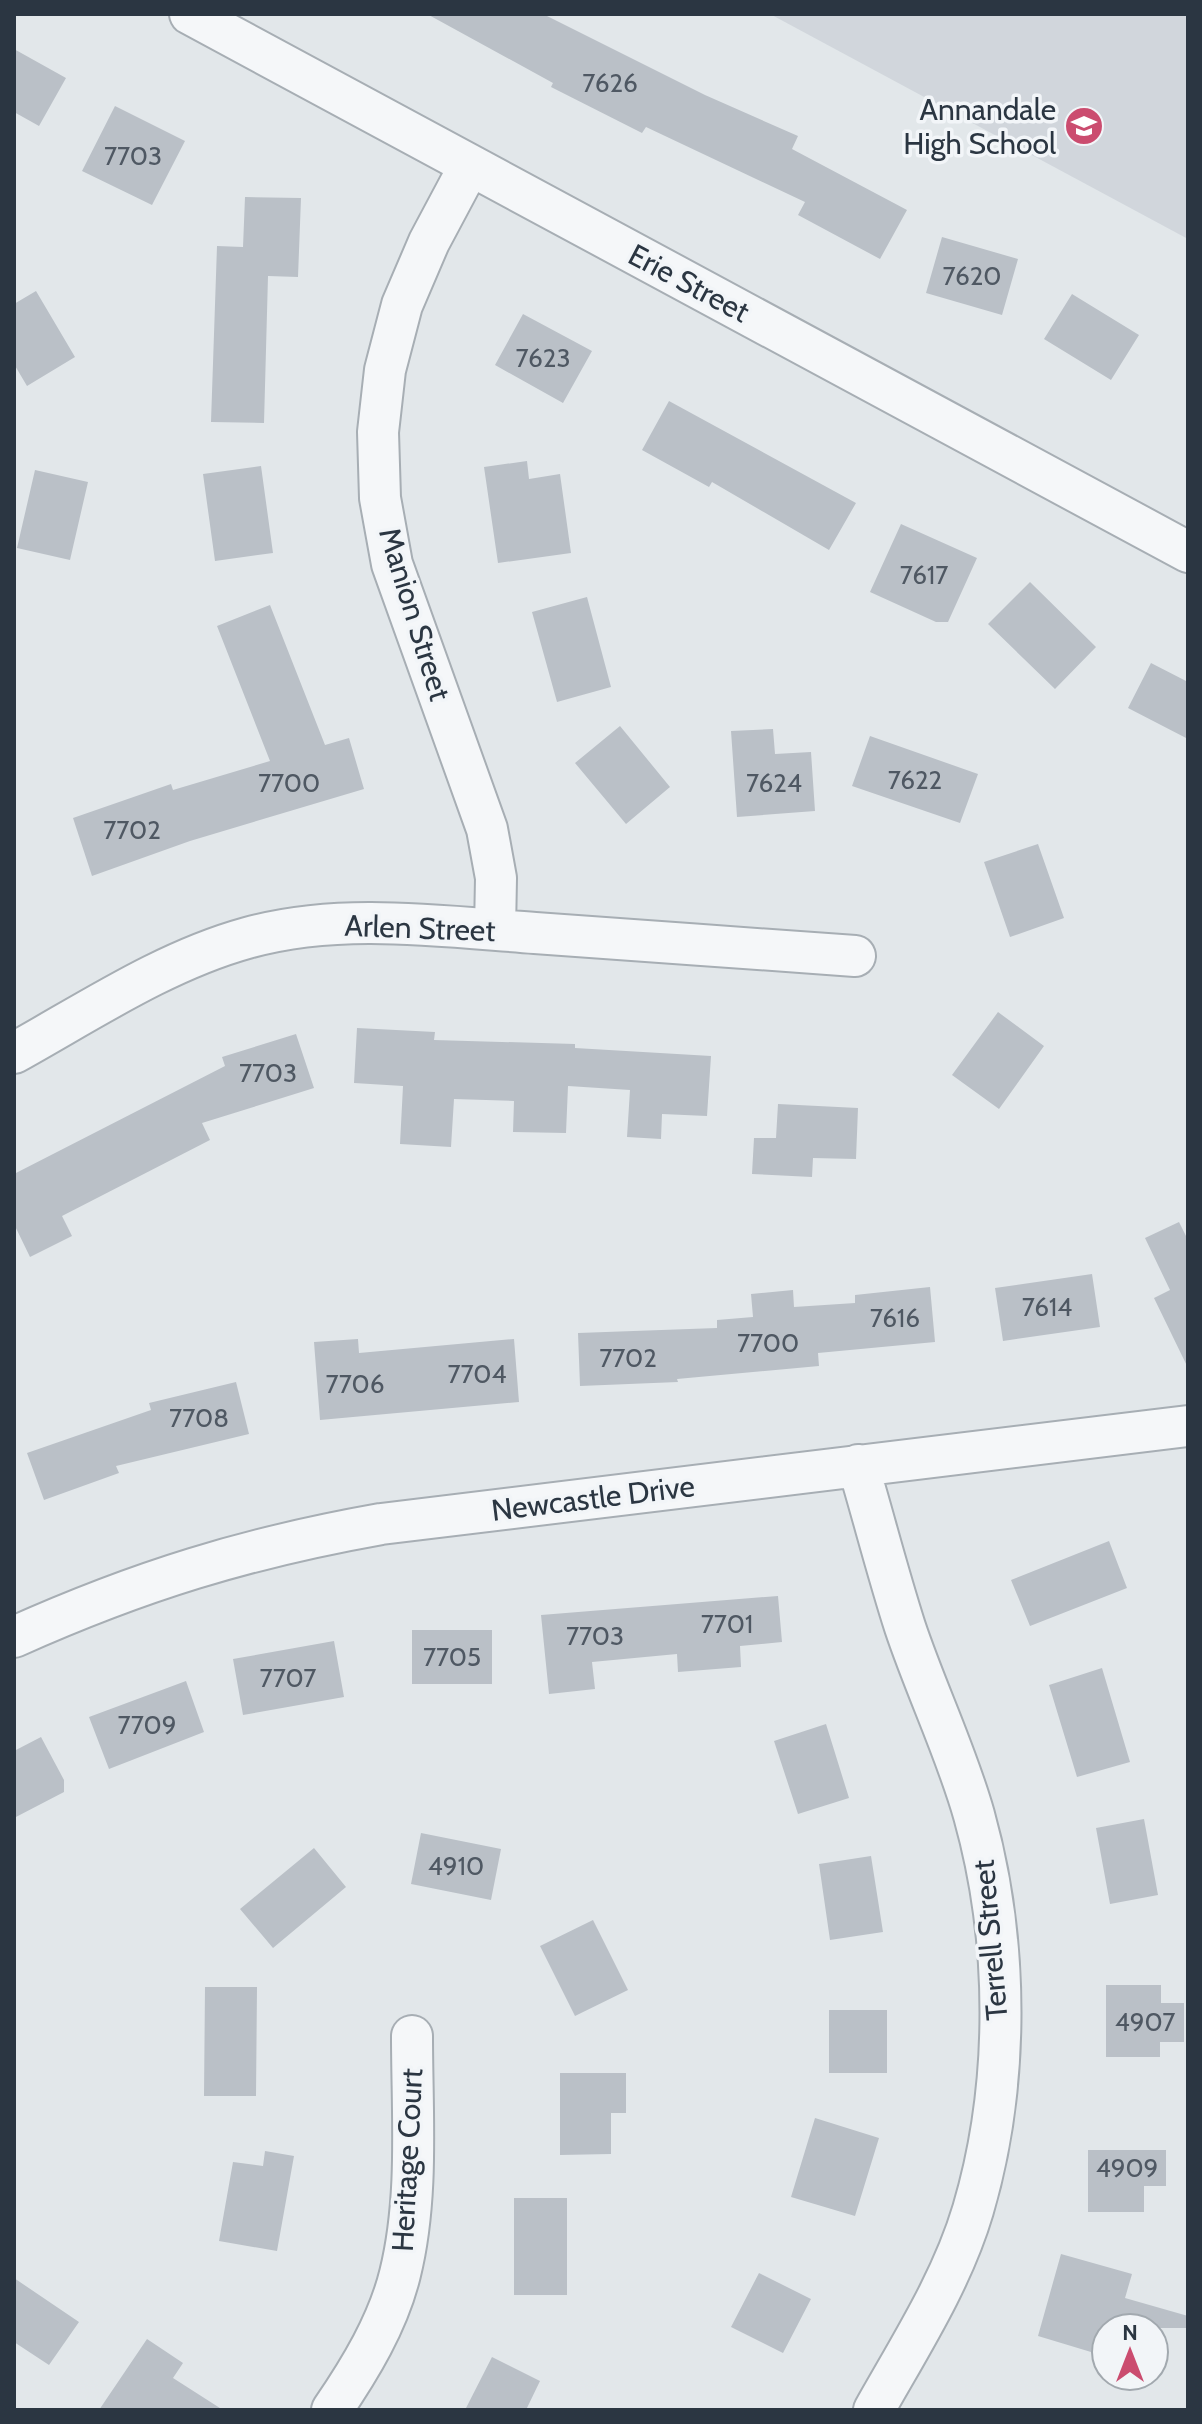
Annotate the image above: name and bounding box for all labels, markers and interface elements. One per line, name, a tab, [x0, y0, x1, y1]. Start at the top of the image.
house number: 7626	[582, 67, 638, 99]
place label: Annandale High School	[903, 91, 1056, 162]
school or university icon: Annandale High School	[1063, 105, 1105, 147]
house number: 7703	[104, 140, 162, 172]
street label: Erie Street	[622, 236, 756, 330]
house number: 7620	[943, 260, 1002, 292]
house number: 7623	[516, 342, 570, 374]
street label: Manion Street	[371, 523, 459, 705]
house number: 7617	[900, 559, 948, 591]
house number: 7622	[888, 764, 942, 796]
house number: 7700	[258, 767, 320, 799]
house number: 7624	[746, 767, 802, 799]
house number: 7702	[103, 814, 161, 846]
street label: Arlen Street	[344, 907, 496, 949]
house number: 7703	[239, 1057, 297, 1089]
house number: 7614	[1022, 1291, 1072, 1323]
house number: 7616	[870, 1302, 920, 1334]
house number: 7700	[737, 1327, 799, 1359]
house number: 7702	[599, 1342, 657, 1374]
house number: 7704	[447, 1358, 507, 1390]
house number: 7706	[326, 1368, 384, 1400]
house number: 7708	[169, 1402, 229, 1434]
street label: Newcastle Drive	[489, 1467, 697, 1529]
house number: 7701	[701, 1608, 753, 1640]
house number: 7703	[566, 1620, 624, 1652]
house number: 7705	[423, 1641, 481, 1673]
house number: 7707	[260, 1662, 316, 1694]
house number: 7709	[118, 1709, 176, 1741]
house number: 4910	[428, 1850, 484, 1882]
street label: Terrell Street	[965, 1858, 1015, 2022]
house number: 4907	[1115, 2006, 1175, 2038]
street label: Heritage Court	[384, 2067, 430, 2253]
house number: 4909	[1096, 2152, 1158, 2184]
north arrow	[1090, 2312, 1170, 2392]
text: N	[1122, 2319, 1138, 2346]

